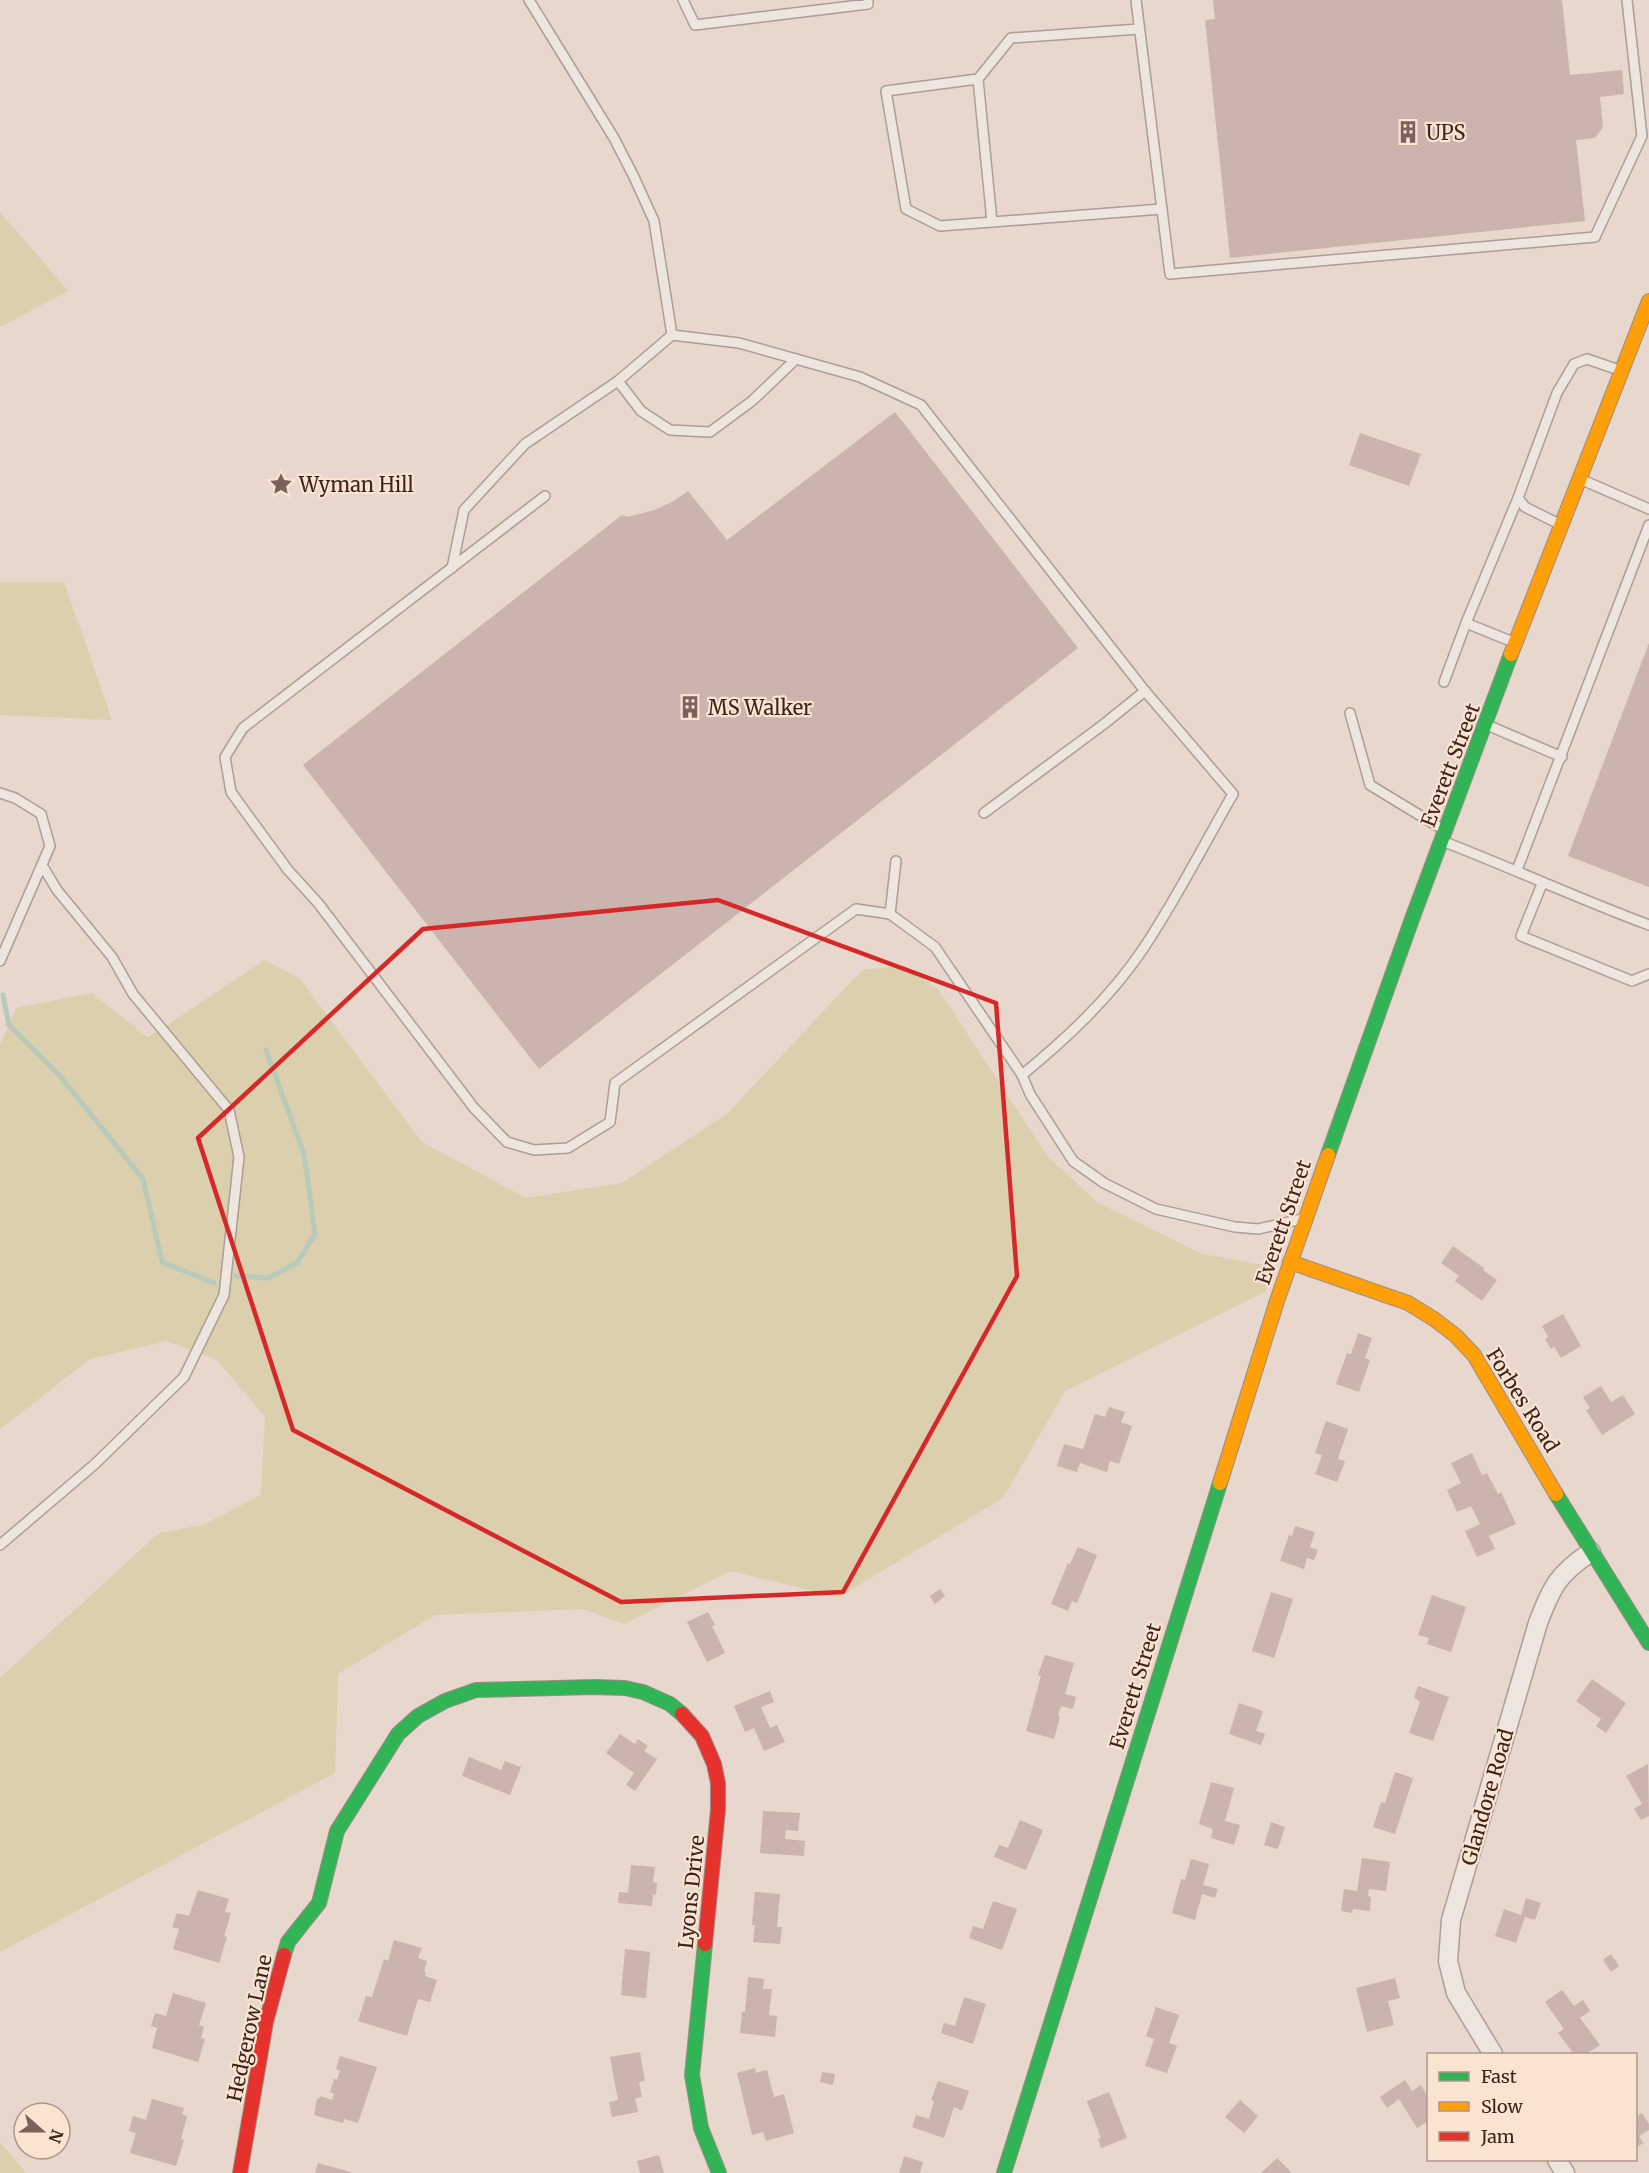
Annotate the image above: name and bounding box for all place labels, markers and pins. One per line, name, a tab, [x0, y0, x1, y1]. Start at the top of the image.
building icon: UPS	[1395, 119, 1421, 145]
place label: UPS	[1426, 120, 1465, 145]
place icon: Wyman Hill	[268, 471, 294, 497]
place label: Wyman Hill	[298, 472, 414, 497]
building icon: MS Walker	[677, 694, 703, 720]
place label: MS Walker	[708, 695, 812, 720]

